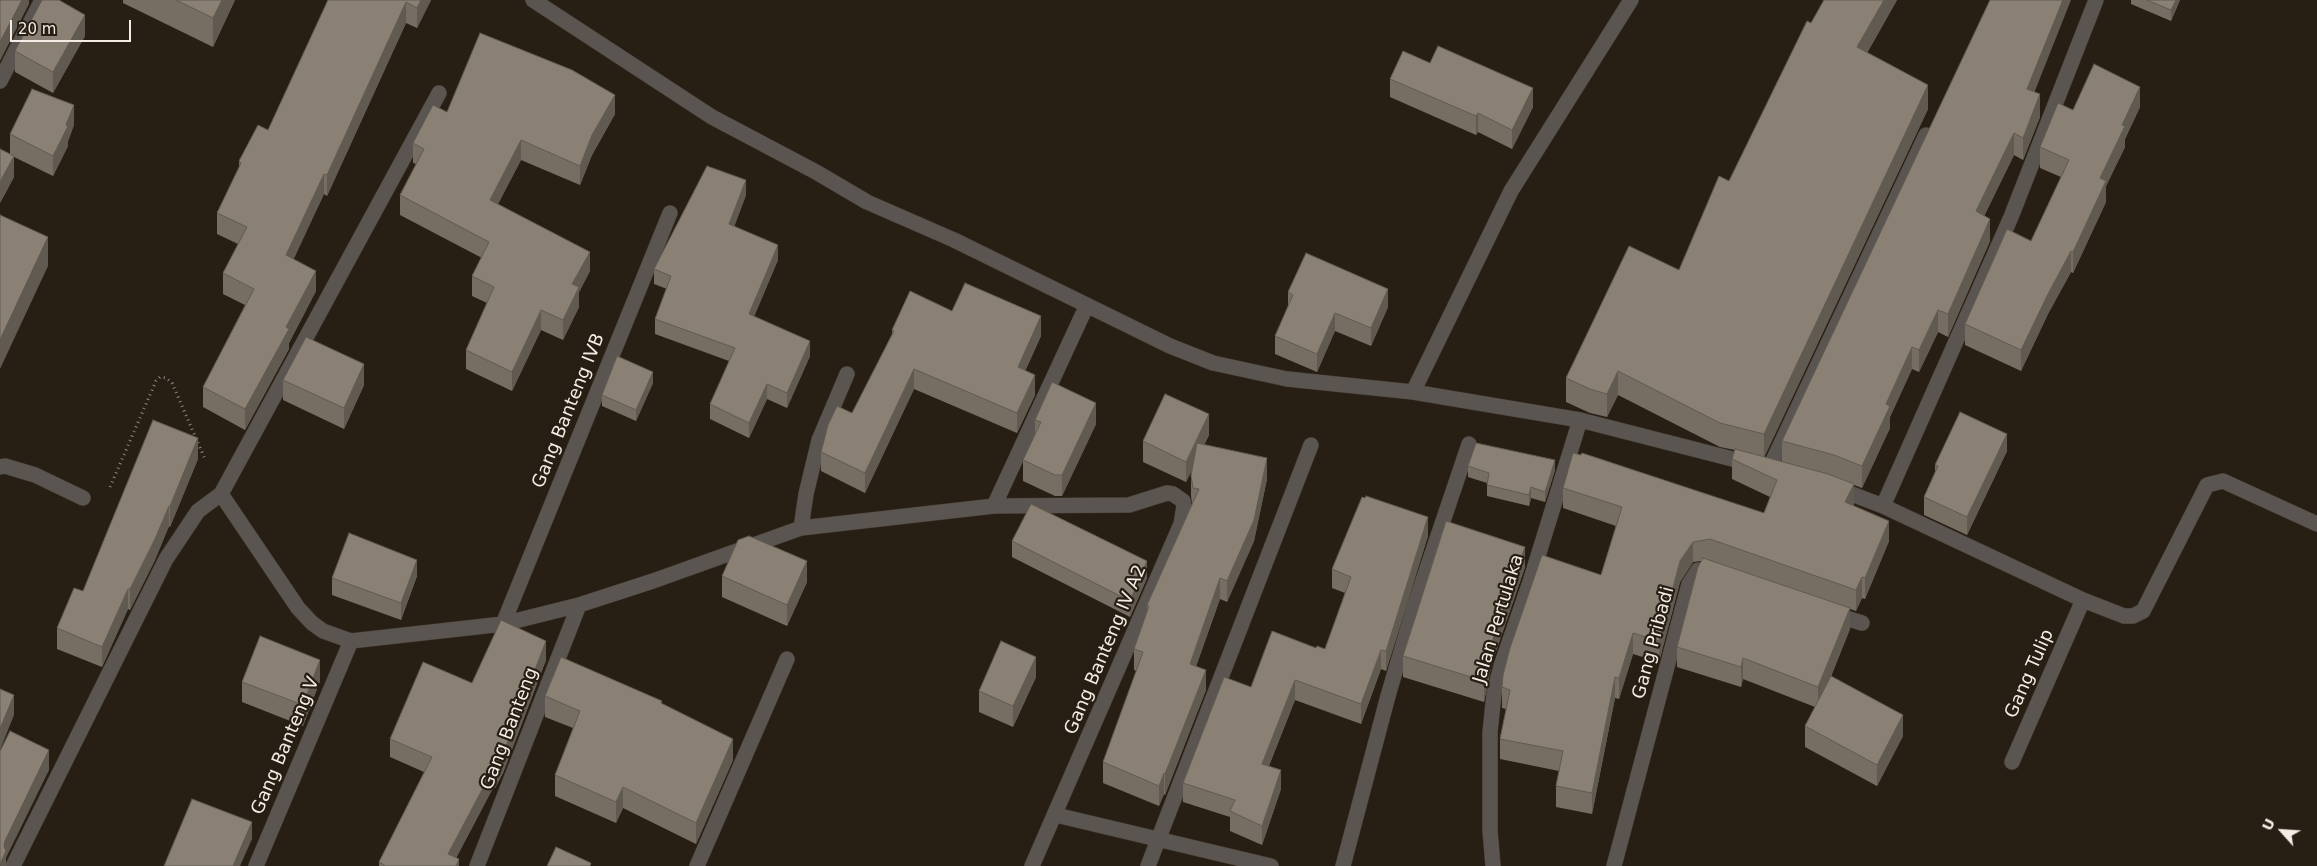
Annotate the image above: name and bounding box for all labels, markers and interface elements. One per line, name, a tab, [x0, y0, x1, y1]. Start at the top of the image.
scale bar	[12, 10, 134, 42]
text: 20 m	[18, 20, 56, 38]
street label: Gang Banteng IVB	[528, 330, 610, 492]
street label: Jalan Pertulaka	[1469, 552, 1529, 686]
street label: Gang Banteng IV A2	[1060, 562, 1152, 738]
street label: Gang Pribadi	[1629, 584, 1679, 702]
street label: Gang Tulip	[2001, 626, 2059, 722]
street label: Gang Banteng	[477, 665, 543, 793]
street label: Gang Banteng V	[247, 674, 325, 818]
north arrow	[2257, 806, 2307, 856]
text: U	[2259, 816, 2278, 833]

